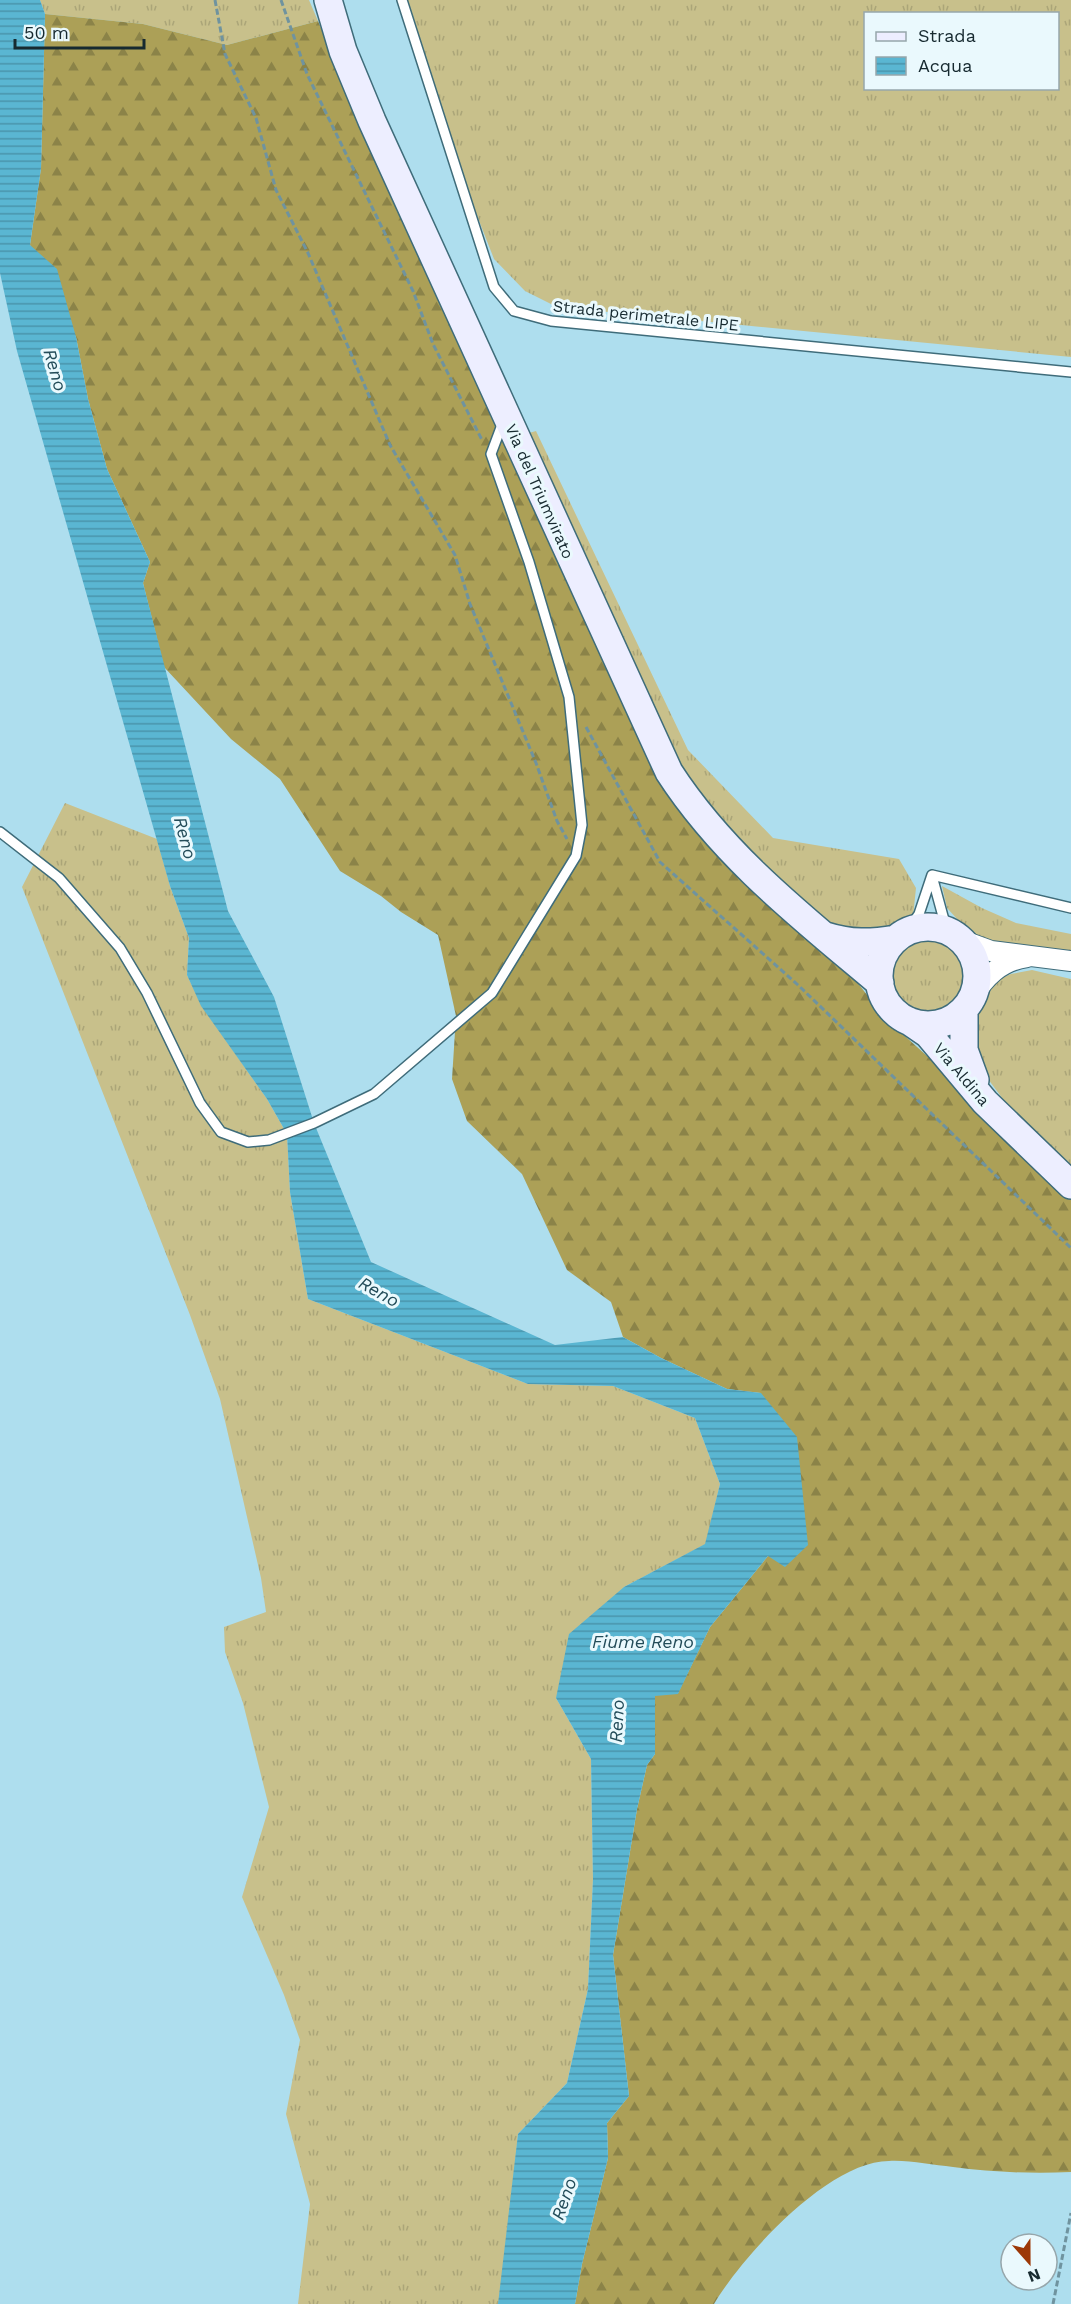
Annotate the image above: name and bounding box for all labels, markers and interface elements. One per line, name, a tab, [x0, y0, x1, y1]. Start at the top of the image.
scale bar	[15, 12, 144, 50]
legend	[864, 12, 1059, 90]
text: 50 m	[24, 22, 69, 43]
text: Strada	[918, 25, 976, 46]
text: Acqua	[918, 55, 972, 76]
street label: Strada perimetrale LIPE	[552, 296, 740, 335]
water label: Reno	[39, 346, 71, 393]
street label: Via del Triumvirato	[501, 421, 578, 562]
water label: Reno	[170, 814, 201, 861]
street label: Via Aldina	[930, 1039, 994, 1110]
water label: Reno	[355, 1272, 403, 1311]
water label: Fiume Reno	[592, 1631, 694, 1652]
water label: Reno	[605, 1699, 628, 1743]
water label: Reno	[547, 2175, 580, 2223]
north arrow	[999, 2232, 1059, 2292]
text: N	[1025, 2265, 1043, 2287]

